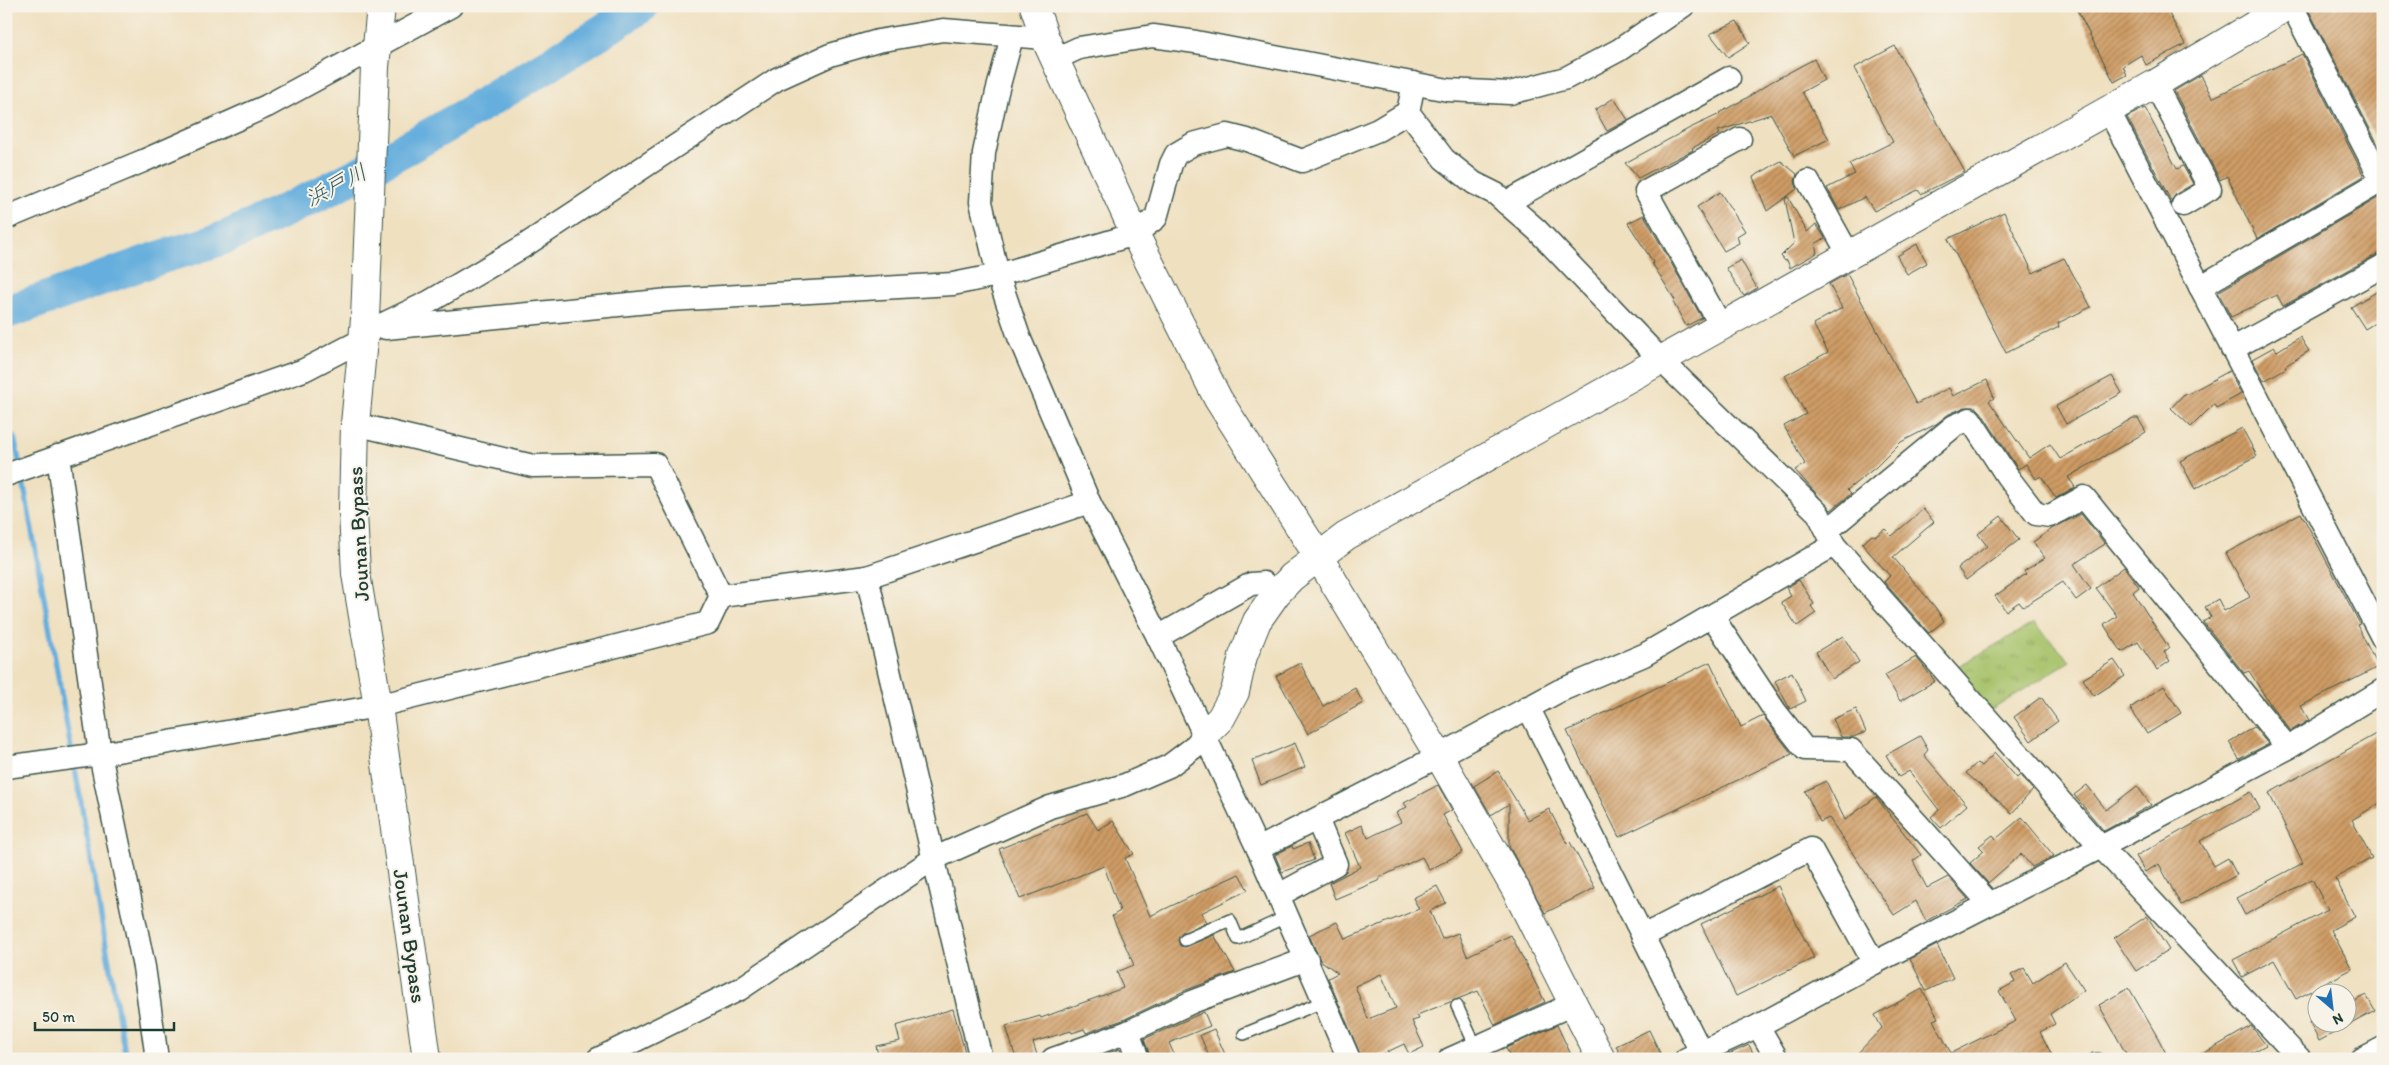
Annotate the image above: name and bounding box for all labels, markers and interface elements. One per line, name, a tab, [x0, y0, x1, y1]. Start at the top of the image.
water label: 浜戸川	[300, 158, 372, 212]
street label: Jounan Bypass	[342, 466, 374, 602]
street label: Jounan Bypass	[388, 867, 432, 1005]
north arrow	[2306, 982, 2356, 1032]
scale bar	[35, 1000, 174, 1032]
text: 50 m	[42, 1008, 75, 1026]
text: N	[2330, 1009, 2346, 1029]

